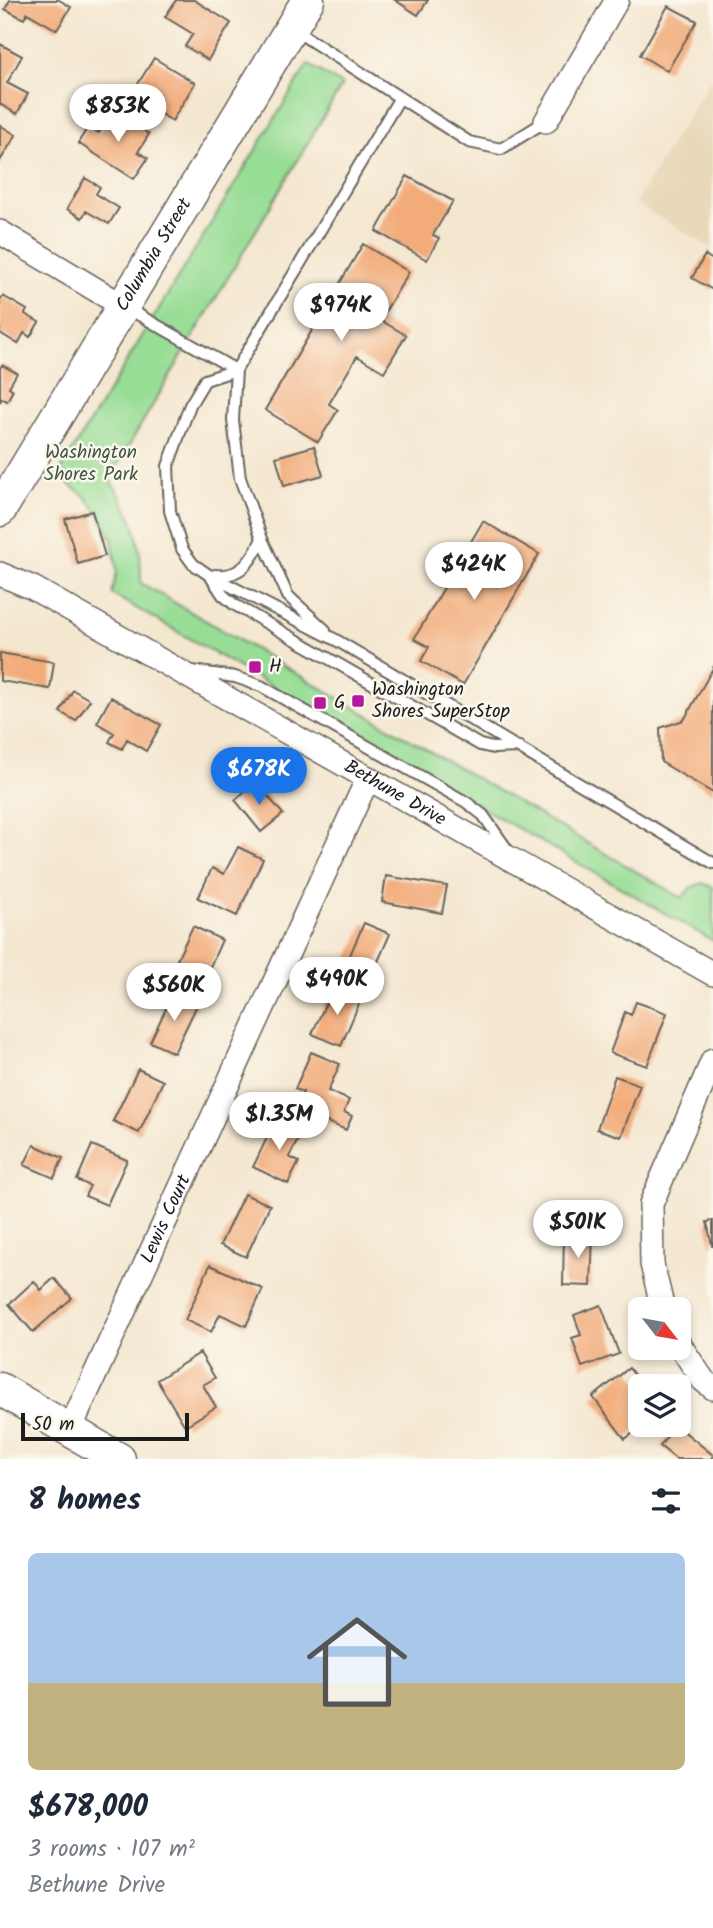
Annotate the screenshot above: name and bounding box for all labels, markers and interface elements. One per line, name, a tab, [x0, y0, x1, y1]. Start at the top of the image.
pin: $853K	[69, 85, 167, 144]
text: $853K	[85, 89, 151, 125]
street label: Columbia Street	[108, 192, 200, 318]
pin: $974K	[292, 284, 390, 343]
text: $974K	[310, 288, 372, 324]
park label: Washington Shores Park	[44, 438, 138, 490]
pin: $424K	[425, 542, 523, 602]
text: $424K	[441, 547, 507, 583]
place label: H	[269, 652, 282, 682]
marker: H	[247, 659, 263, 675]
place label: Washington Shores SuperStop	[372, 675, 510, 727]
place label: G	[334, 688, 346, 718]
marker: Washington Shores SuperStop	[350, 693, 366, 709]
marker: G	[312, 695, 328, 711]
pin: $678K	[210, 748, 308, 807]
text: $678K	[227, 752, 291, 788]
street label: Bethune Drive	[338, 752, 452, 835]
pin: $490K	[288, 958, 386, 1017]
text: $490K	[305, 962, 369, 998]
pin: $560K	[125, 964, 223, 1023]
text: $560K	[142, 968, 206, 1004]
pin: $1.35M	[222, 1092, 336, 1152]
text: $1.35M	[245, 1097, 313, 1133]
street label: Lewis Court	[133, 1169, 200, 1268]
pin: $501K	[529, 1200, 627, 1260]
text: $501K	[549, 1205, 607, 1241]
north arrow	[628, 1297, 691, 1360]
map controls	[628, 1297, 691, 1437]
button: layers	[628, 1374, 691, 1437]
scale bar	[21, 1410, 189, 1442]
text: 50 m	[32, 1410, 74, 1440]
text: 8 homes	[28, 1477, 141, 1525]
icon: filters	[647, 1482, 685, 1520]
icon: home	[294, 1599, 420, 1725]
text: $678,000	[28, 1784, 148, 1832]
text: 3 rooms · 107 m²	[28, 1832, 195, 1868]
text: Bethune Drive	[28, 1868, 165, 1904]

